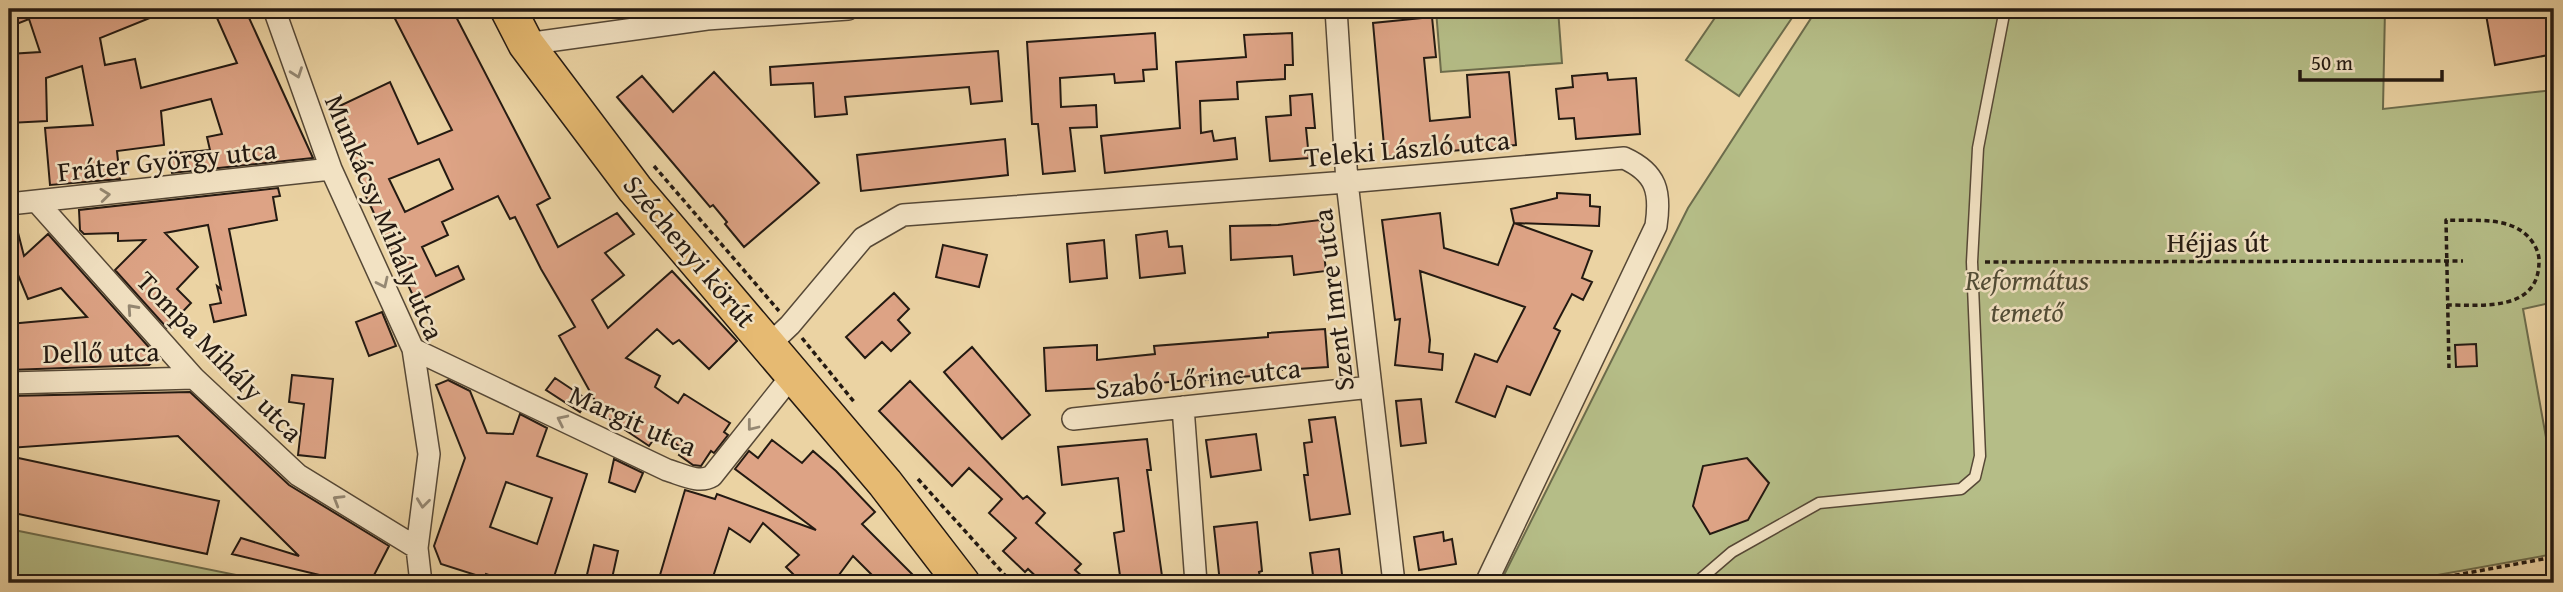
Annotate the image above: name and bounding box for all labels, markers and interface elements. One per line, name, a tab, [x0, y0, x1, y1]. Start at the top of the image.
scale bar	[2300, 38, 2442, 82]
text: 50 m	[2311, 47, 2353, 78]
one-way arrow	[289, 66, 303, 79]
street label: Munkácsy Mihály utca	[315, 88, 456, 347]
street label: Teleki László utca	[1302, 118, 1512, 177]
street label: Fráter György utca	[55, 128, 279, 191]
street label: Széchenyi körút	[614, 165, 767, 336]
one-way arrow	[100, 187, 111, 202]
street label: Szent Imre utca	[1301, 206, 1364, 394]
street label: Héjjas út	[2167, 221, 2269, 262]
park label: Református temető	[1964, 259, 2089, 332]
street label: Tompa Mihály utca	[128, 261, 314, 451]
one-way arrow	[375, 276, 389, 288]
one-way arrow	[128, 304, 140, 317]
street label: Dellő utca	[42, 330, 161, 373]
street label: Szabó Lőrinc utca	[1093, 346, 1303, 409]
street label: Margit utca	[563, 373, 704, 466]
one-way arrow	[557, 414, 569, 428]
one-way arrow	[747, 419, 760, 431]
one-way arrow	[333, 495, 346, 508]
one-way arrow	[416, 497, 431, 508]

